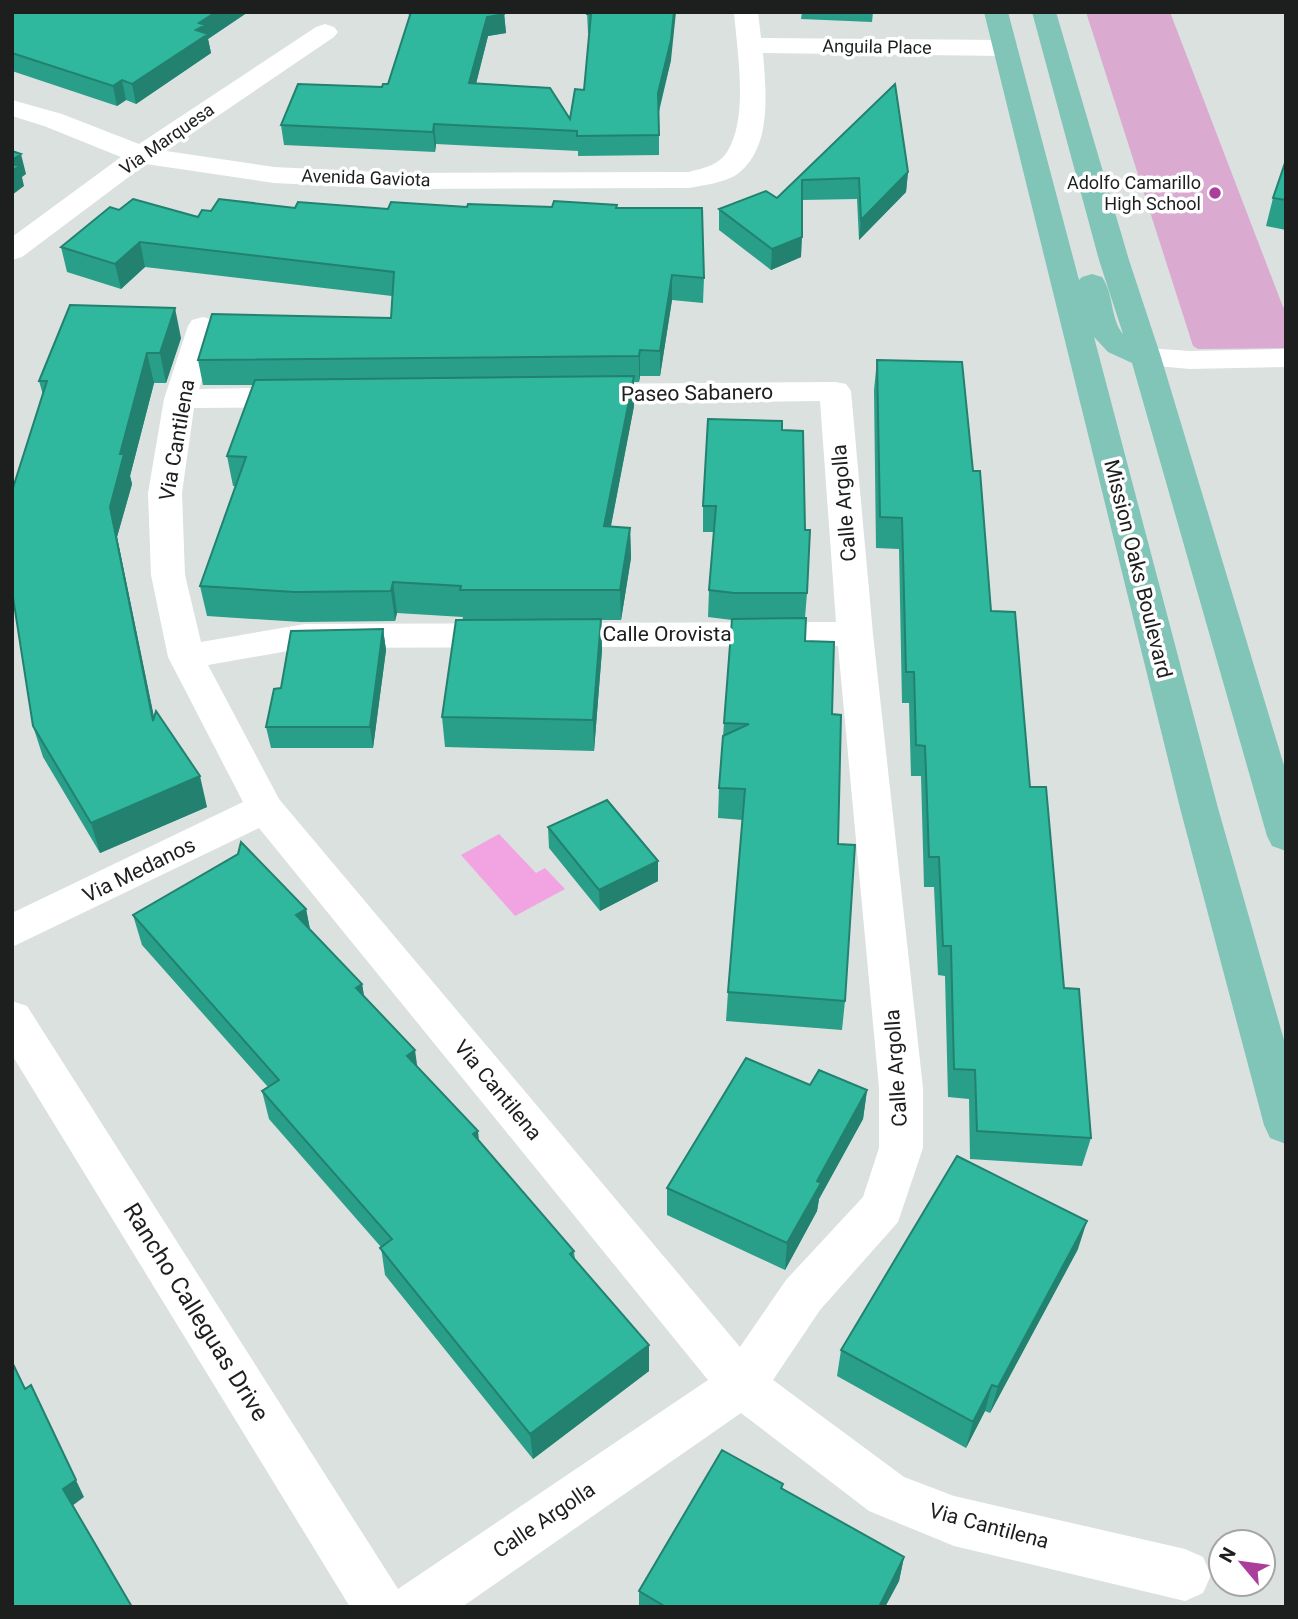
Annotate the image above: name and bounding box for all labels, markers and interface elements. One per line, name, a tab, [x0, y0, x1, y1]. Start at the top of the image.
street label: Anguila Place	[822, 35, 932, 58]
street label: Via Marquesa	[116, 98, 218, 179]
street label: Avenida Gaviota	[301, 165, 431, 190]
place label: Adolfo Camarillo High School	[1067, 172, 1201, 214]
marker: Adolfo Camarillo High School	[1207, 185, 1223, 201]
street label: Via Cantilena	[154, 377, 200, 503]
street label: Paseo Sabanero	[621, 380, 773, 406]
street label: Calle Argolla	[827, 443, 861, 563]
street label: Mission Oaks Boulevard	[1099, 457, 1177, 681]
street label: Calle Orovista	[602, 622, 732, 646]
street label: Via Medanos	[79, 832, 199, 908]
street label: Calle Argolla	[880, 1008, 912, 1128]
street label: Via Cantilena	[449, 1035, 547, 1145]
street label: Rancho Calleguas Drive	[117, 1198, 275, 1426]
street label: Calle Argolla	[489, 1477, 599, 1563]
street label: Via Cantilena	[926, 1498, 1052, 1554]
north arrow	[1207, 1528, 1277, 1598]
text: N	[1214, 1544, 1241, 1566]

